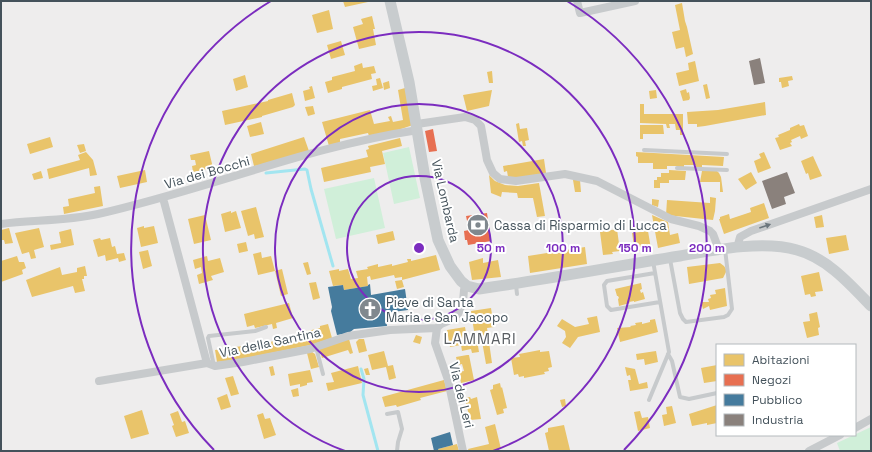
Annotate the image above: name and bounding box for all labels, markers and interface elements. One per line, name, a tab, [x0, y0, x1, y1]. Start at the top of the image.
street label: Via dei Bocchi	[163, 152, 252, 193]
street label: Via Lombarda	[428, 158, 463, 245]
bank icon: Cassa di Risparmio di Lucca	[465, 212, 491, 238]
place label: Cassa di Risparmio di Lucca	[494, 217, 667, 234]
one-way arrow	[760, 222, 772, 228]
text: 50 m	[477, 240, 505, 256]
text: 100 m	[546, 240, 580, 256]
text: 150 m	[618, 240, 652, 256]
text: 200 m	[689, 240, 725, 256]
centre of rings	[412, 241, 426, 255]
place label: Pieve di Santa Maria e San Jacopo	[386, 294, 508, 326]
church icon: Pieve di Santa Maria e San Jacopo	[357, 296, 383, 322]
street label: Via della Santina	[218, 323, 323, 362]
district label: LAMMARI	[443, 329, 517, 348]
legend	[716, 344, 856, 436]
text: Abitazioni	[752, 352, 810, 368]
street label: Via dei Leri	[445, 360, 478, 430]
text: Negozi	[752, 372, 791, 388]
text: Pubblico	[752, 392, 802, 408]
text: Industria	[752, 412, 804, 428]

